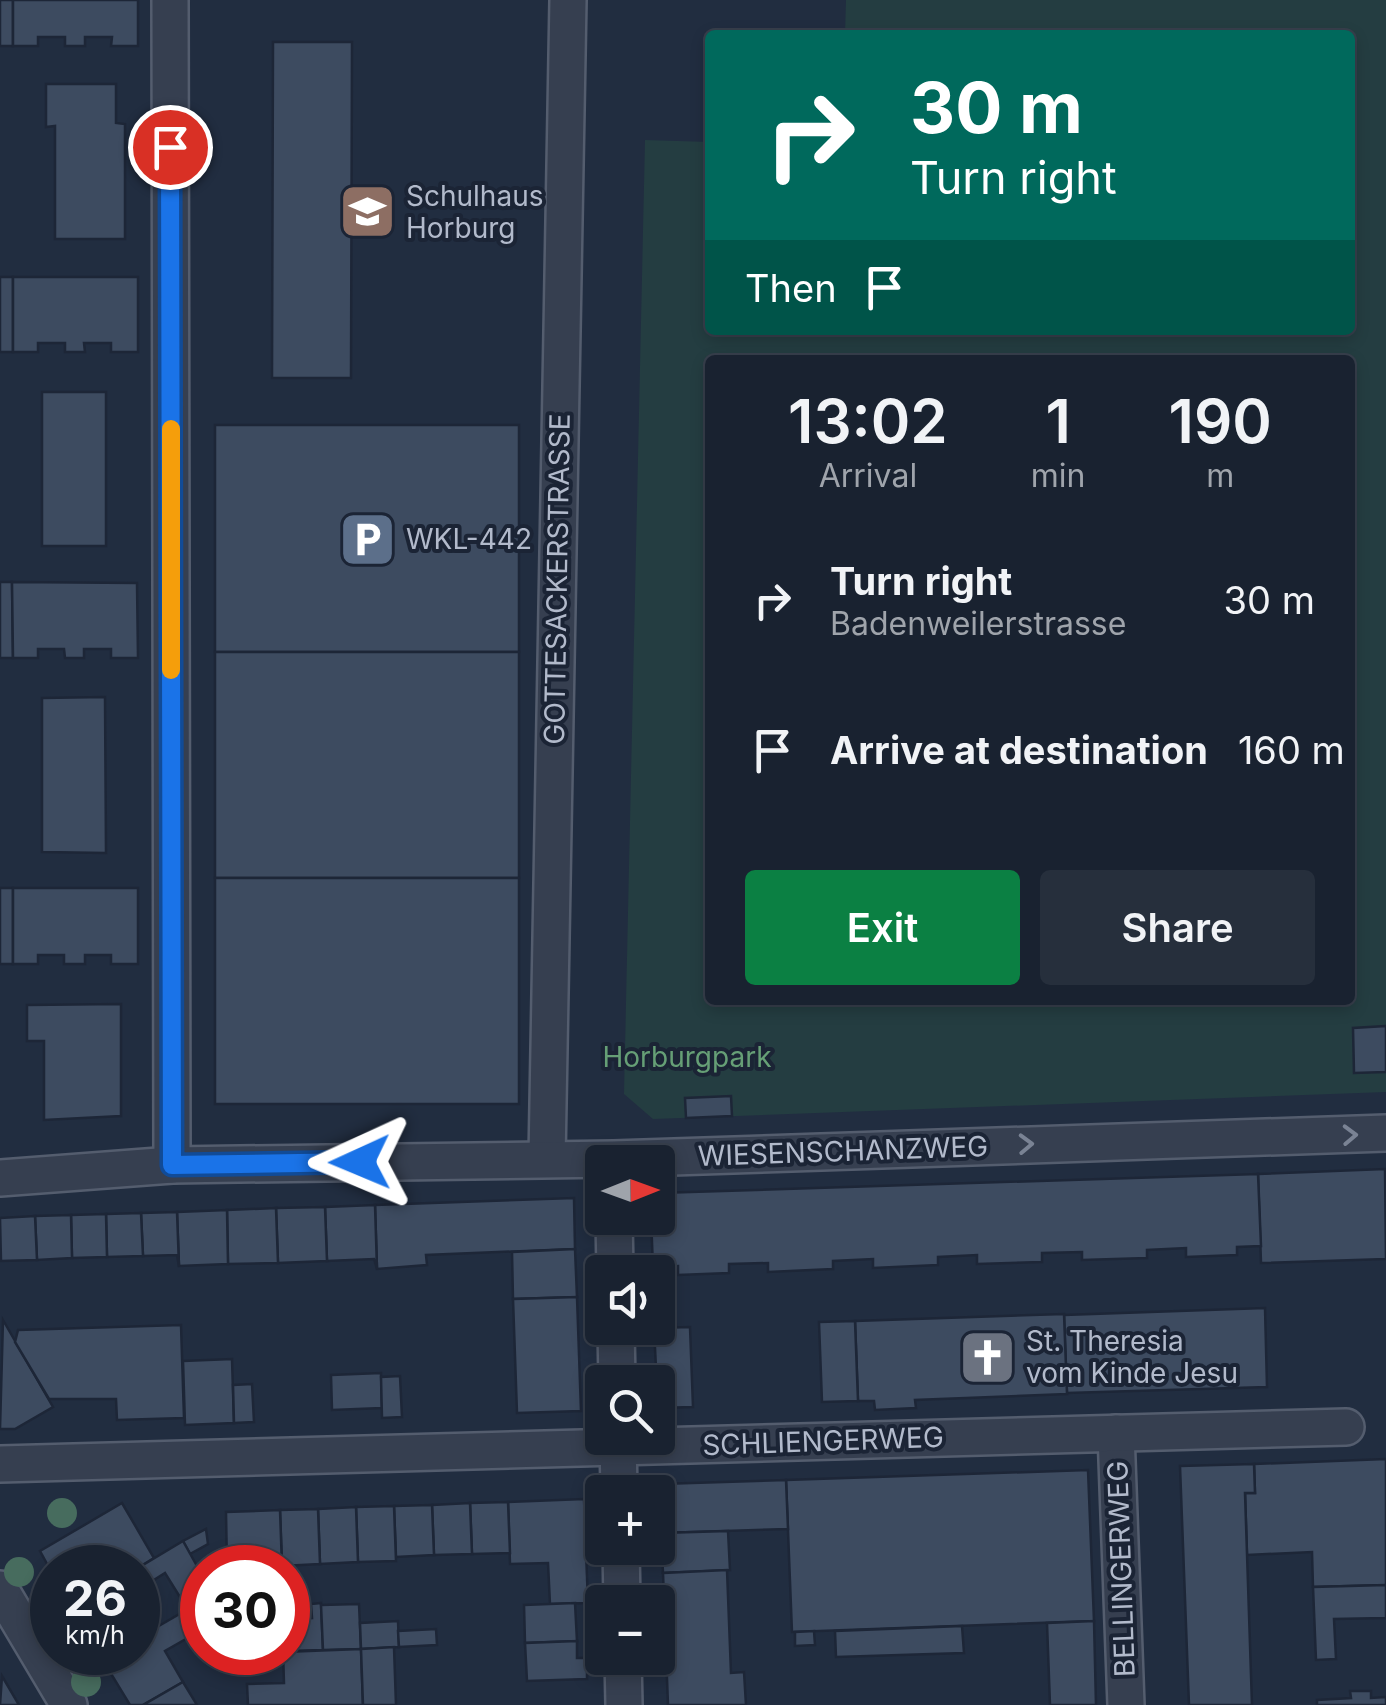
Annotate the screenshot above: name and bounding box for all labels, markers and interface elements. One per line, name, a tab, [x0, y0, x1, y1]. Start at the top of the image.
text: 30 m	[910, 65, 1083, 150]
icon: right	[745, 70, 875, 200]
pin	[128, 105, 213, 190]
icon: arrive	[143, 120, 198, 175]
text: Turn right	[910, 150, 1117, 205]
place label: Schulhaus Horburg	[406, 179, 543, 245]
school or university icon: Schulhaus Horburg	[337, 182, 397, 242]
icon: arrive	[857, 260, 912, 315]
text: Then	[745, 265, 837, 311]
text: 13:02	[788, 385, 948, 457]
text: 1	[1045, 385, 1071, 457]
text: 190	[1169, 385, 1272, 457]
street label: GOTTESACKERSTRASSE	[537, 413, 577, 745]
text: Arrival	[819, 456, 917, 495]
text: min	[1031, 456, 1085, 495]
text: m	[1206, 456, 1234, 495]
parking icon: WKL-442	[337, 509, 397, 569]
place label: WKL-442	[406, 522, 532, 556]
text: Turn right	[830, 558, 1012, 604]
icon: right	[745, 573, 800, 628]
text: 30 m	[1224, 577, 1315, 623]
text: Badenweilerstrasse	[830, 604, 1126, 643]
icon: arrive	[745, 723, 800, 778]
text: Arrive at destination	[830, 727, 1208, 773]
text: 160 m	[1238, 727, 1345, 773]
button: Exit	[745, 870, 1020, 985]
button: Share	[1040, 870, 1315, 985]
park label: Horburgpark	[602, 1040, 772, 1074]
position arrow	[308, 1110, 412, 1214]
one-way arrow	[1343, 1124, 1359, 1145]
street label: WIESENSCHANZWEG	[697, 1129, 989, 1173]
one-way arrow	[1018, 1134, 1034, 1155]
north arrow	[585, 1145, 675, 1235]
map controls	[585, 1145, 675, 1675]
button: sound	[585, 1255, 675, 1345]
place label: St. Theresia vom Kinde Jesu	[1026, 1324, 1238, 1390]
church icon: St. Theresia vom Kinde Jesu	[957, 1327, 1017, 1387]
button: search	[585, 1365, 675, 1455]
street label: SCHLIENGERWEG	[702, 1420, 944, 1462]
street label: BELLINGERWEG	[1100, 1460, 1142, 1678]
button: +	[585, 1475, 675, 1565]
speed limit sign: 30	[180, 1545, 310, 1675]
text: 26	[63, 1568, 127, 1628]
button: −	[585, 1585, 675, 1675]
text: km/h	[65, 1620, 125, 1650]

